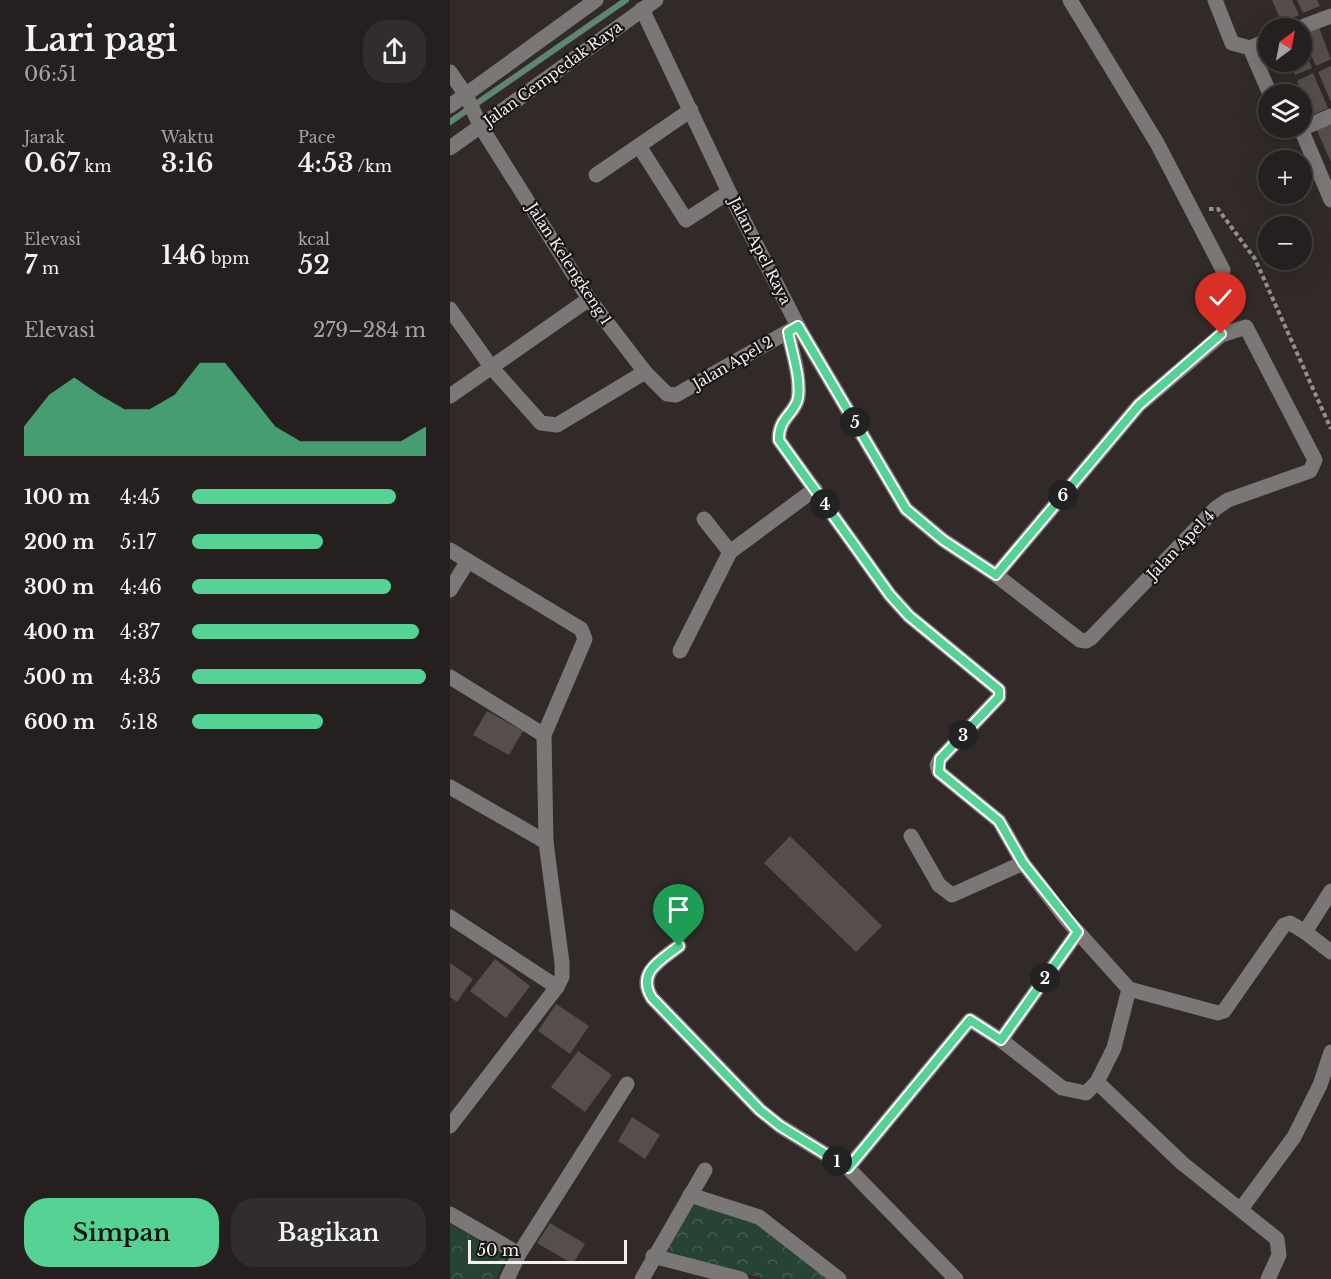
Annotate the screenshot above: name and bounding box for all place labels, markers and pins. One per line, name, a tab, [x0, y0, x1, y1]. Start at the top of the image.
pin	[1195, 272, 1246, 334]
pin: 5	[840, 407, 870, 437]
pin: 6	[1048, 480, 1078, 510]
pin: 4	[810, 489, 840, 519]
pin: 3	[948, 720, 978, 750]
pin	[653, 884, 704, 946]
pin: 2	[1030, 963, 1060, 993]
pin: 1	[822, 1146, 852, 1176]

